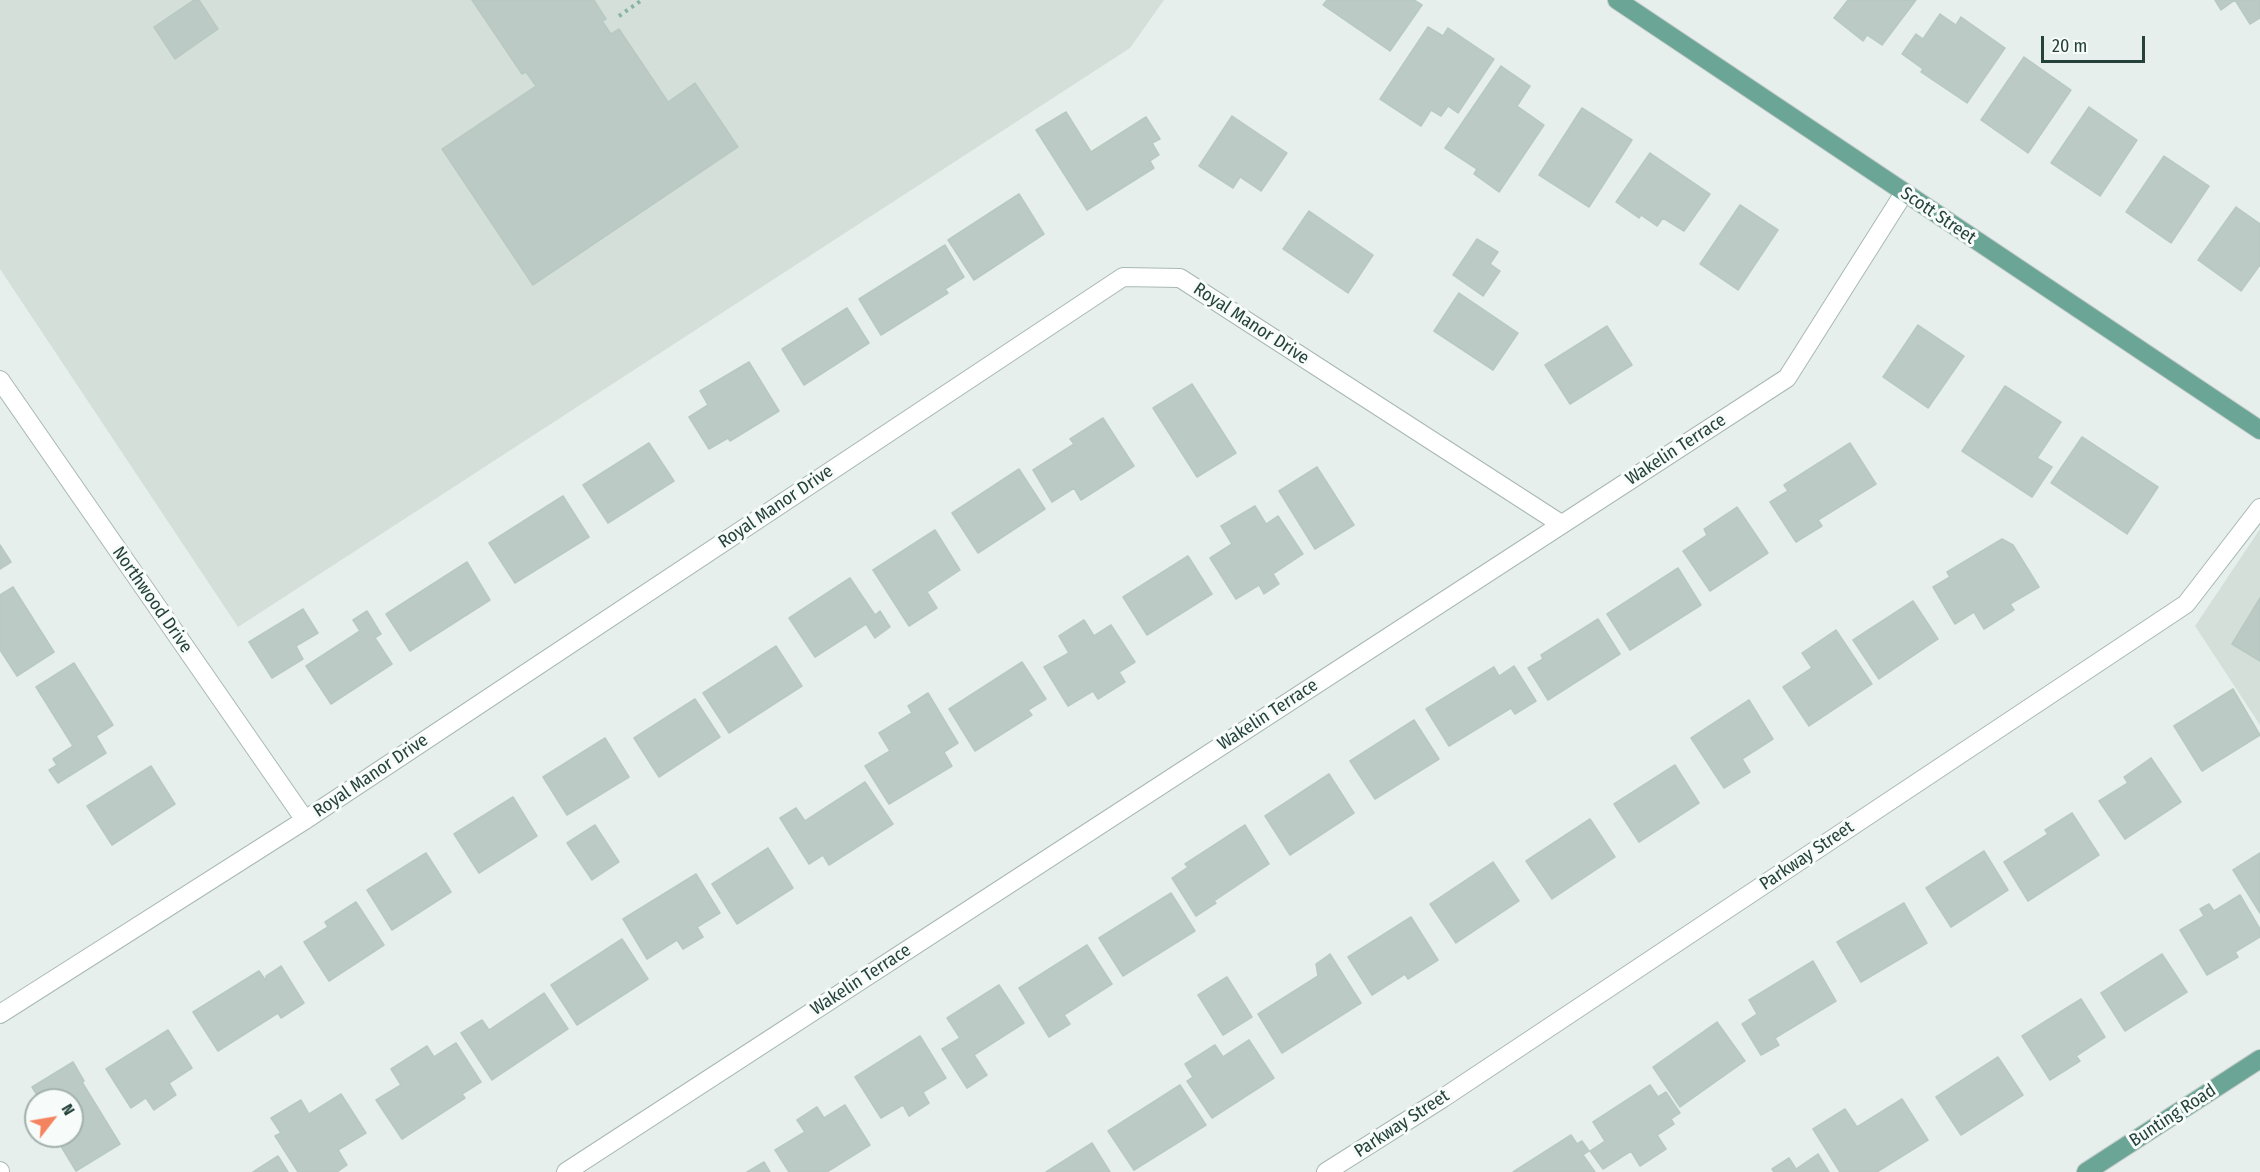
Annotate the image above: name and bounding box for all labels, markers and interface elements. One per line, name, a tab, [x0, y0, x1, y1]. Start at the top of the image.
scale bar	[2044, 24, 2148, 62]
text: 20 m	[2052, 35, 2087, 57]
street label: Scott Street	[1896, 183, 1980, 249]
street label: Royal Manor Drive	[1189, 279, 1313, 369]
street label: Wakelin Terrace	[1622, 410, 1730, 490]
street label: Royal Manor Drive	[715, 461, 837, 553]
street label: Northwood Drive	[107, 543, 197, 657]
street label: Wakelin Terrace	[1214, 675, 1322, 755]
street label: Royal Manor Drive	[310, 730, 432, 822]
street label: Parkway Street	[1756, 817, 1858, 895]
street label: Wakelin Terrace	[807, 940, 915, 1020]
street label: Bunting Road	[2126, 1080, 2220, 1152]
street label: Parkway Street	[1351, 1085, 1453, 1163]
north arrow	[24, 1088, 84, 1148]
text: N	[58, 1100, 79, 1119]

